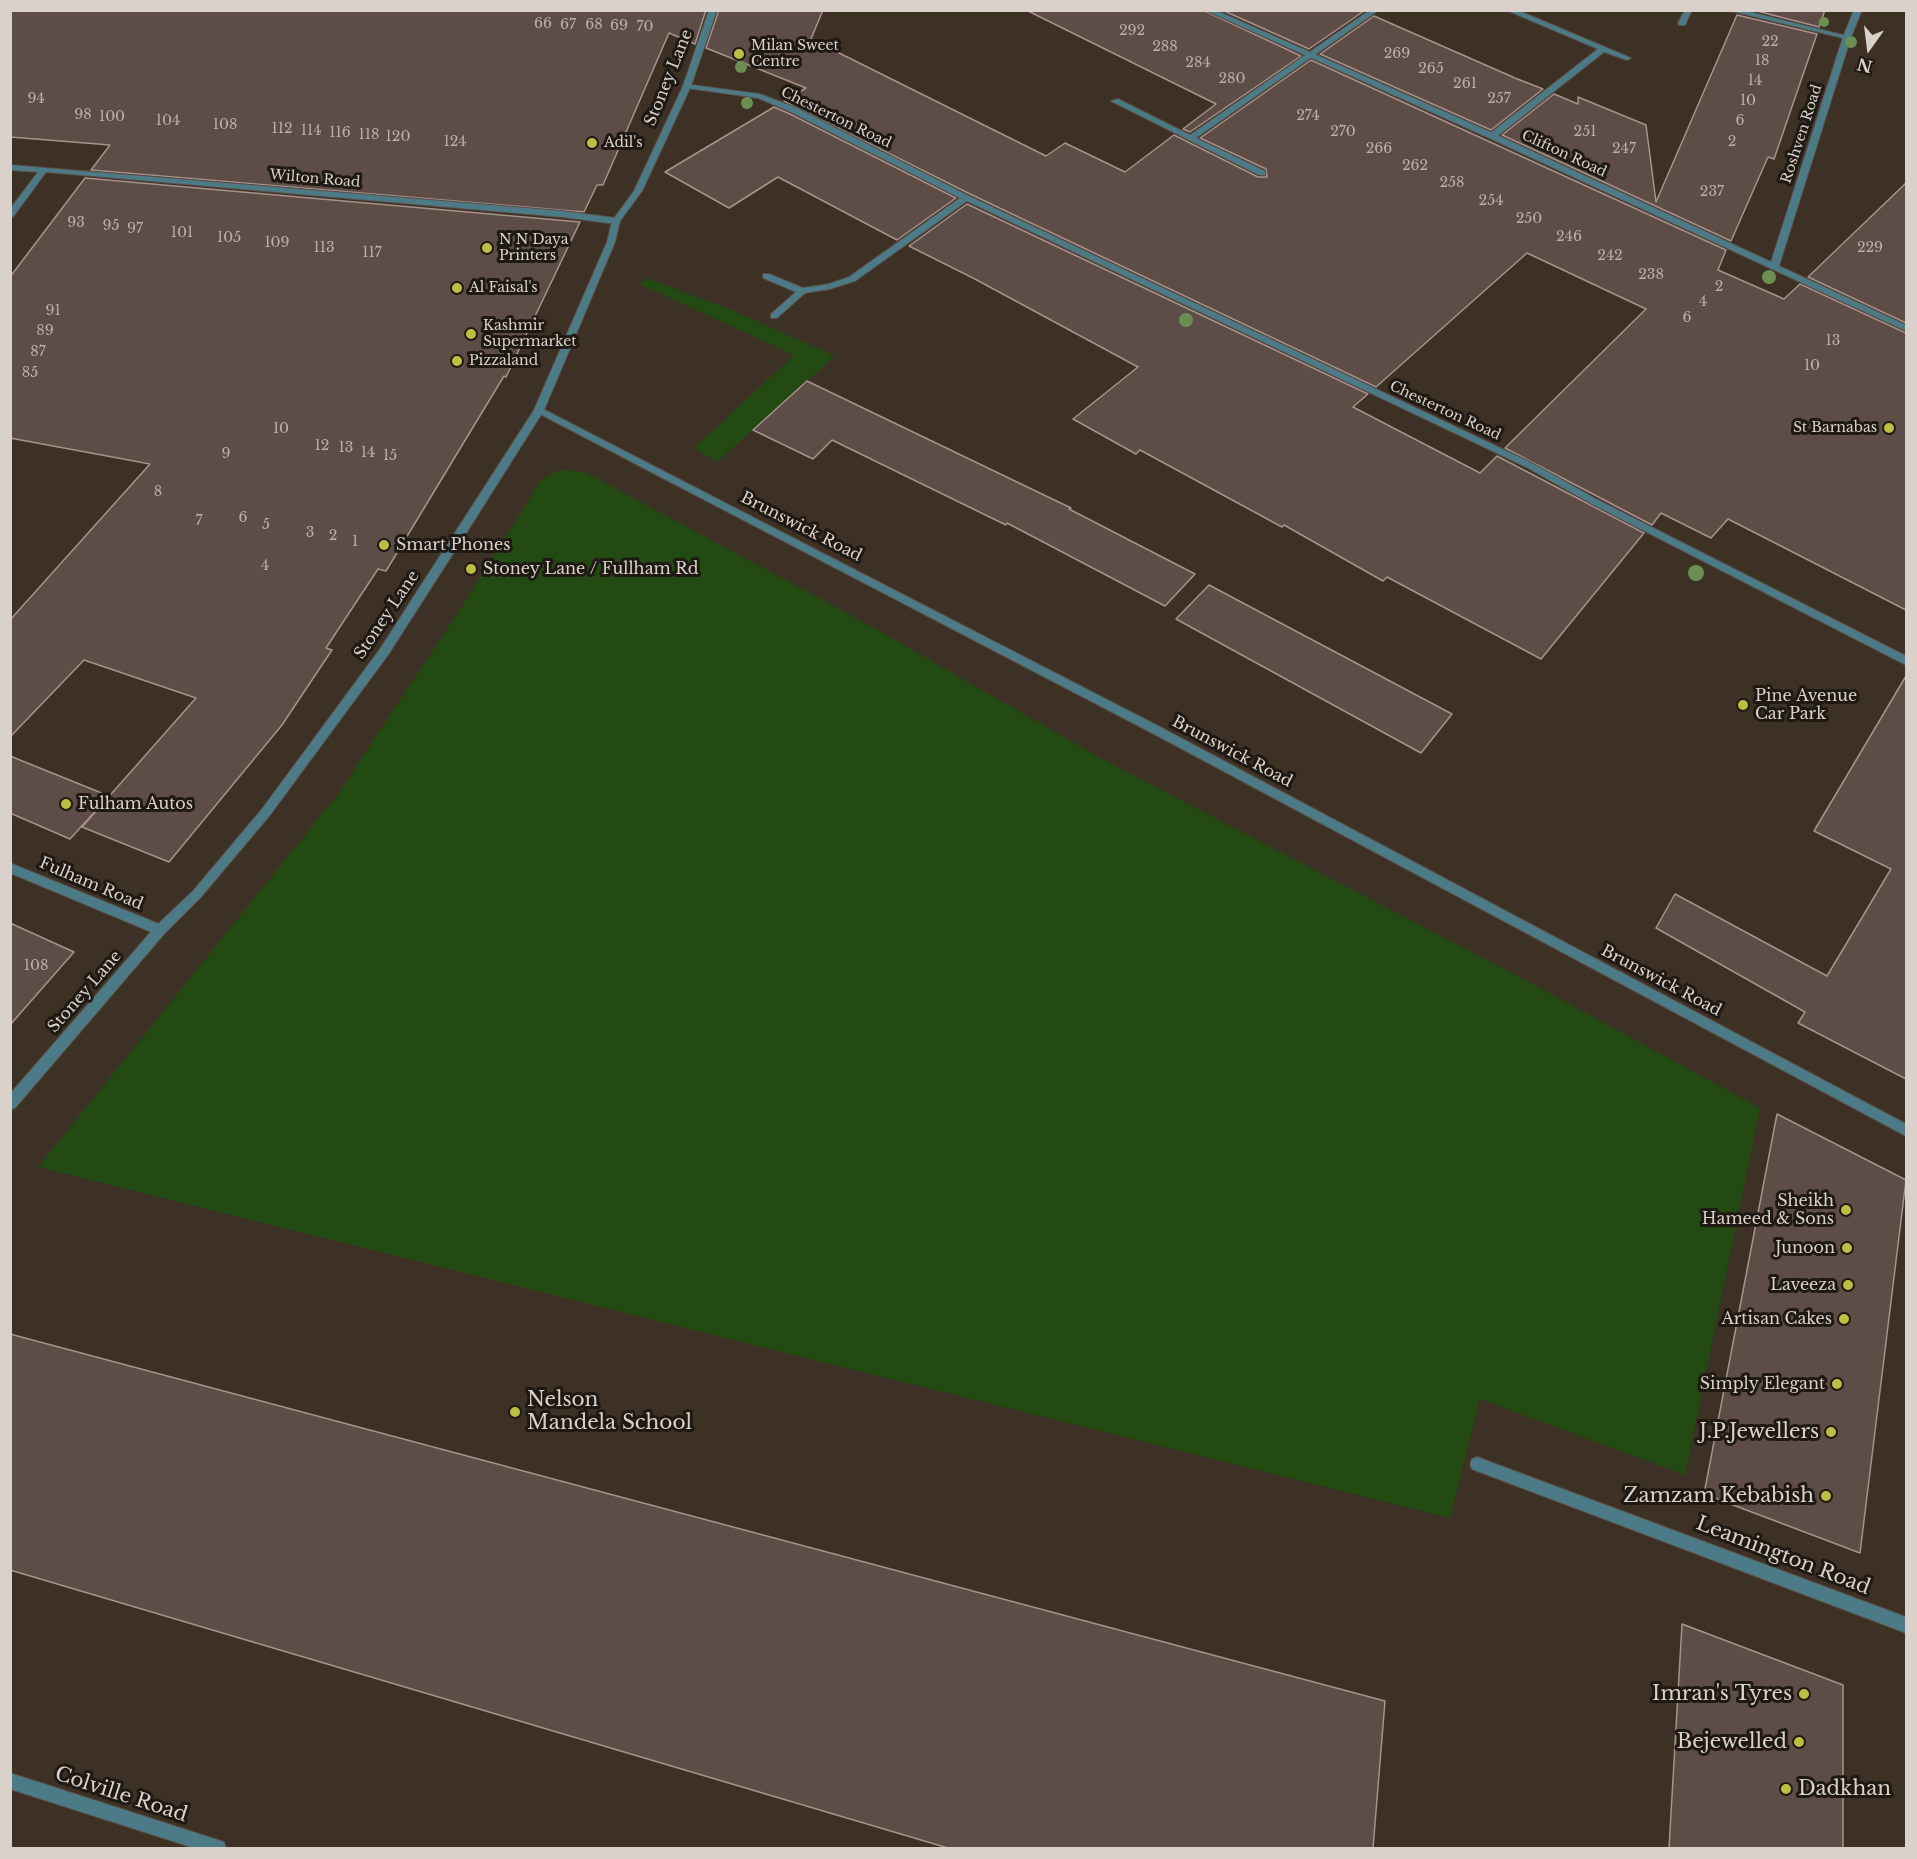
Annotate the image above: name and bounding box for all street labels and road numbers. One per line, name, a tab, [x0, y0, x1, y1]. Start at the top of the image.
street label: Stoney Lane	[641, 27, 697, 129]
street label: Roshven Road	[1778, 82, 1826, 186]
street label: Chesterton Road	[778, 84, 894, 152]
street label: Clifton Road	[1519, 127, 1609, 181]
street label: Wilton Road	[269, 167, 361, 191]
street label: Chesterton Road	[1387, 378, 1503, 444]
street label: Brunswick Road	[737, 488, 865, 566]
street label: Stoney Lane	[350, 567, 424, 663]
street label: Brunswick Road	[1169, 712, 1295, 792]
street label: Fulham Road	[36, 854, 146, 914]
street label: Brunswick Road	[1598, 941, 1724, 1021]
street label: Stoney Lane	[44, 947, 126, 1037]
street label: Leamington Road	[1693, 1512, 1873, 1600]
street label: Colville Road	[52, 1762, 190, 1828]

